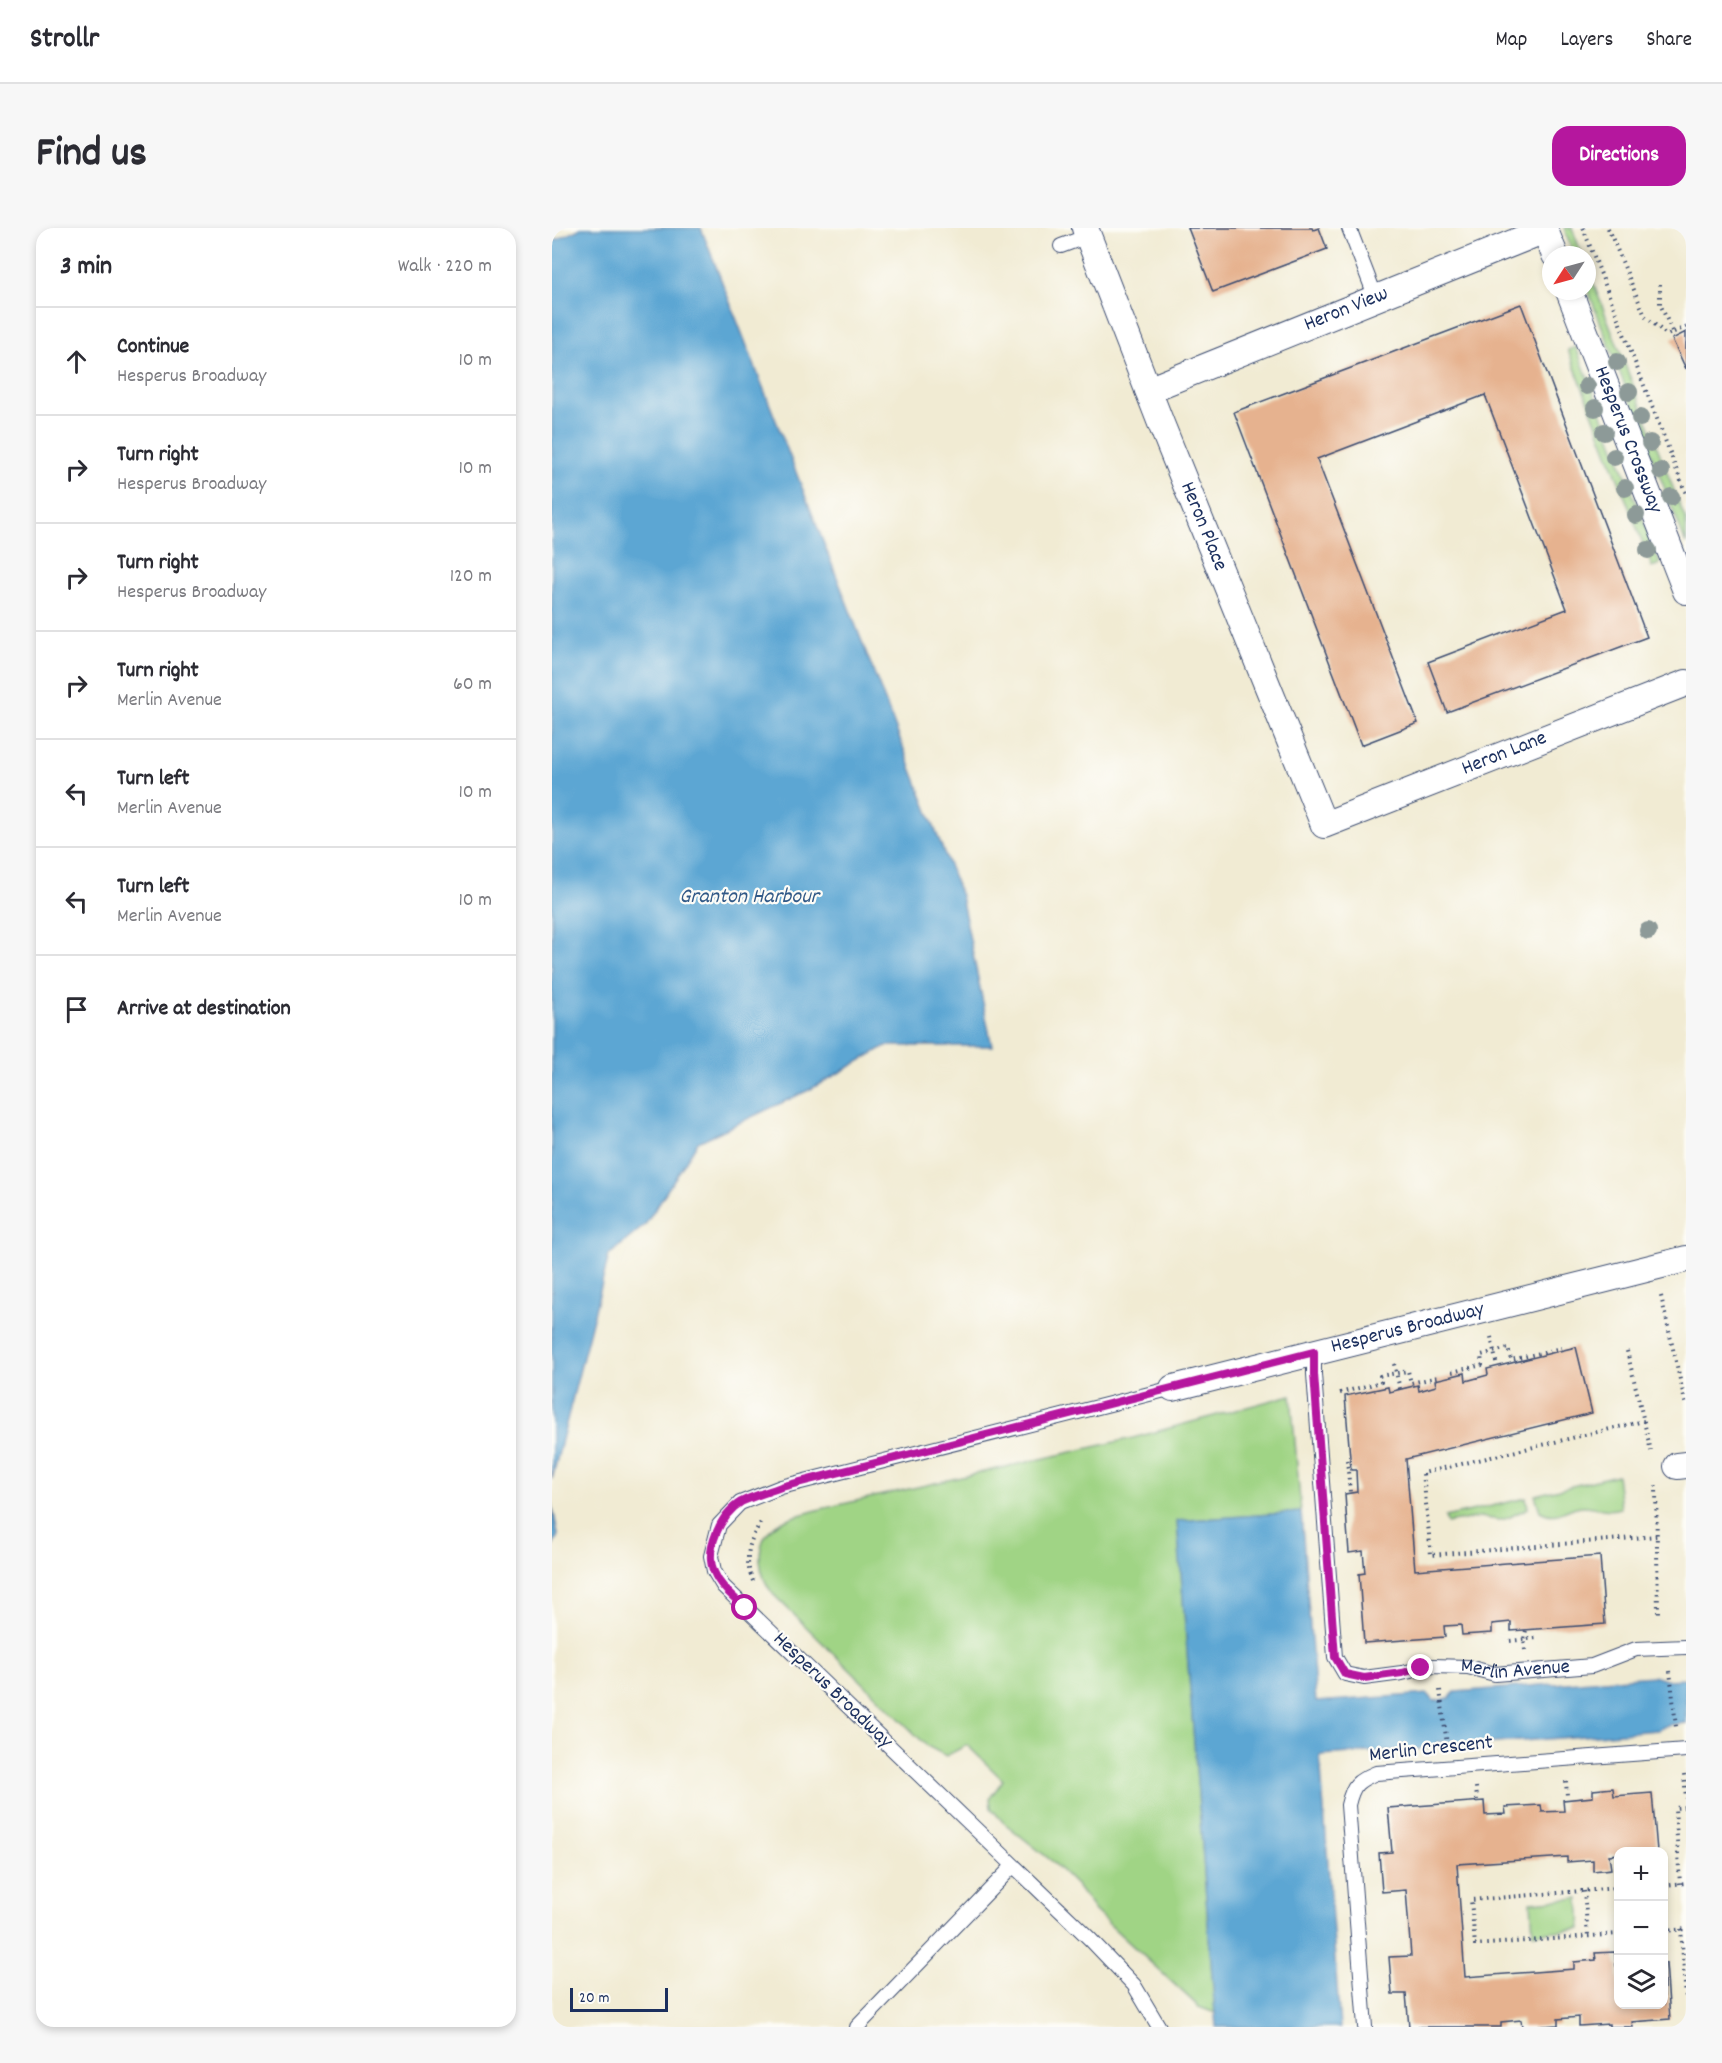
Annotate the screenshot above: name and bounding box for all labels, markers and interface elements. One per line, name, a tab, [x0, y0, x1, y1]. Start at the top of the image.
text: Strollr	[30, 21, 99, 61]
text: Map	[1496, 26, 1527, 56]
text: Layers	[1560, 26, 1613, 56]
text: Share	[1646, 26, 1692, 56]
text: Find us	[36, 126, 147, 186]
button: Directions	[1552, 126, 1686, 186]
north arrow	[1542, 246, 1596, 300]
text: 3 min	[60, 249, 112, 286]
text: Walk · 220 m	[398, 253, 492, 281]
street label: Heron View	[1300, 280, 1393, 340]
text: Continue	[117, 332, 189, 363]
icon: ahead	[60, 345, 93, 378]
text: 10 m	[458, 347, 492, 375]
street label: Hesperus Crossway	[1585, 362, 1670, 518]
text: Hesperus Broadway	[117, 363, 266, 391]
text: Turn right	[117, 440, 199, 471]
icon: right	[60, 453, 93, 486]
text: 10 m	[458, 455, 492, 483]
text: Hesperus Broadway	[117, 471, 266, 499]
street label: Heron Place	[1171, 477, 1234, 576]
text: Turn right	[117, 548, 199, 579]
icon: right	[60, 561, 93, 594]
text: 120 m	[450, 563, 492, 591]
text: Hesperus Broadway	[117, 579, 266, 607]
text: Turn right	[117, 656, 199, 687]
icon: right	[60, 669, 93, 702]
text: 60 m	[453, 671, 492, 699]
text: Merlin Avenue	[117, 687, 222, 715]
street label: Heron Lane	[1458, 724, 1551, 784]
text: Turn left	[117, 764, 189, 795]
icon: left	[60, 777, 93, 810]
text: 10 m	[458, 779, 492, 807]
text: Merlin Avenue	[117, 795, 222, 823]
text: Turn left	[117, 872, 189, 903]
water label: Granton Harbour	[679, 882, 822, 913]
icon: left	[60, 885, 93, 918]
text: 10 m	[458, 887, 492, 915]
text: Merlin Avenue	[117, 903, 222, 931]
icon: arrive	[60, 993, 93, 1026]
text: Arrive at destination	[117, 994, 291, 1025]
street label: Hesperus Broadway	[1328, 1295, 1488, 1363]
route start	[731, 1594, 757, 1620]
street label: Hesperus Broadway	[765, 1626, 899, 1757]
street label: Merlin Avenue	[1460, 1652, 1571, 1689]
route end	[1407, 1654, 1433, 1680]
street label: Merlin Crescent	[1368, 1729, 1495, 1771]
map controls	[1614, 1847, 1668, 2009]
button: +	[1614, 1847, 1668, 1901]
button: −	[1614, 1901, 1668, 1955]
button: layers	[1614, 1955, 1668, 2009]
scale bar	[570, 1985, 668, 2012]
text: 20 m	[579, 1987, 609, 2010]

